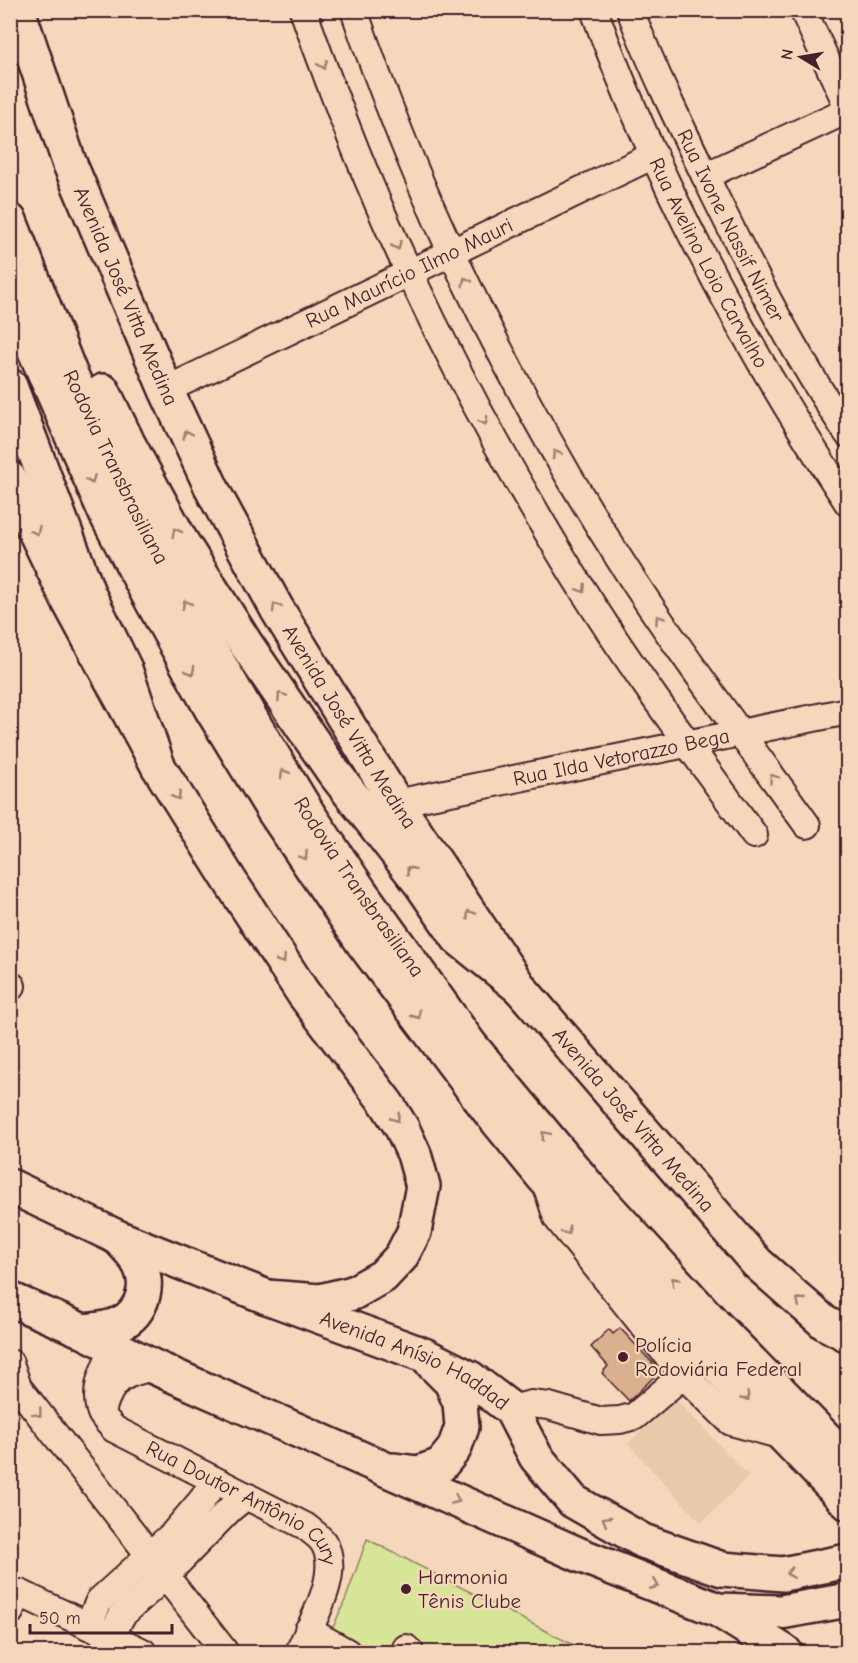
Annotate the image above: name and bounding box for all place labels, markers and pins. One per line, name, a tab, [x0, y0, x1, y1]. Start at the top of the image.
place label: Polícia Rodoviária Federal	[635, 1333, 802, 1381]
marker: Polícia Rodoviária Federal	[616, 1350, 630, 1364]
place label: Harmonia Tênis Clube	[418, 1565, 521, 1613]
marker: Harmonia Tênis Clube	[399, 1582, 413, 1596]

